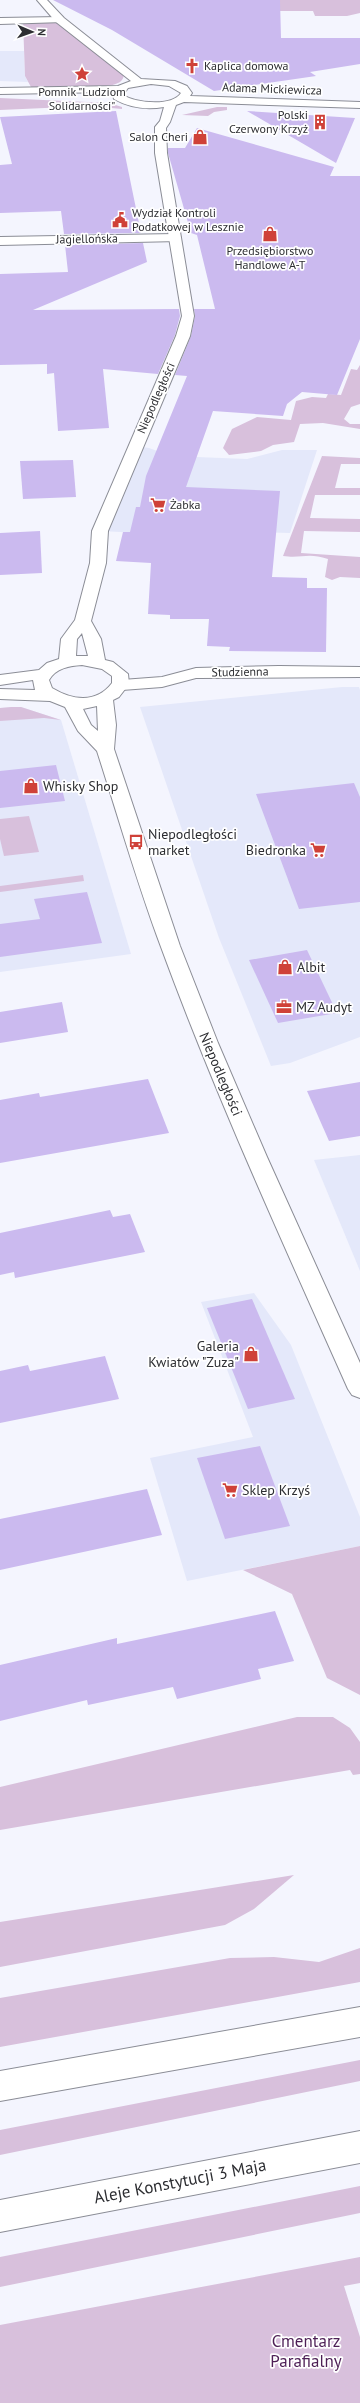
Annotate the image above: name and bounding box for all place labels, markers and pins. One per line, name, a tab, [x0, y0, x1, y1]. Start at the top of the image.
church icon: Kaplica domowa	[183, 57, 201, 75]
place label: Kaplica domowa	[204, 58, 288, 73]
place icon: Pomnik "Ludziom Solidarności"	[73, 65, 91, 83]
place label: Pomnik "Ludziom Solidarności"	[38, 84, 126, 113]
place label: Polski Czerwony Krzyż	[229, 107, 308, 136]
building icon: Polski Czerwony Krzyż	[311, 113, 329, 131]
shop icon: Salon Cheri	[191, 128, 209, 146]
place label: Salon Cheri	[129, 129, 188, 144]
place label: Wydział Kontroli Podatkowej w Lesznie	[132, 205, 244, 234]
public building icon: Wydział Kontroli Podatkowej w Lesznie	[111, 211, 129, 229]
shop icon: Przedsiębiorstwo Handlowe A-T	[261, 225, 279, 243]
place label: Przedsiębiorstwo Handlowe A-T	[227, 243, 313, 272]
supermarket icon: Żabka	[149, 496, 167, 514]
place label: Żabka	[170, 497, 200, 512]
shop icon: Whisky Shop	[22, 777, 40, 795]
place label: Whisky Shop	[43, 777, 118, 795]
place label: Niepodległości market	[148, 825, 237, 859]
bus stop icon: Niepodległości market	[127, 833, 145, 851]
place label: Biedronka	[246, 841, 306, 859]
supermarket icon: Biedronka	[309, 841, 327, 859]
shop icon: Albit	[276, 958, 294, 976]
place label: Albit	[297, 958, 326, 976]
office icon: MZ Audyt	[275, 998, 293, 1016]
place label: MZ Audyt	[296, 998, 352, 1016]
place label: Galeria Kwiatów "Zuza"	[148, 1337, 239, 1371]
shop icon: Galeria Kwiatów "Zuza"	[242, 1345, 260, 1363]
supermarket icon: Sklep Krzyś	[221, 1481, 239, 1499]
place label: Sklep Krzyś	[242, 1481, 310, 1499]

